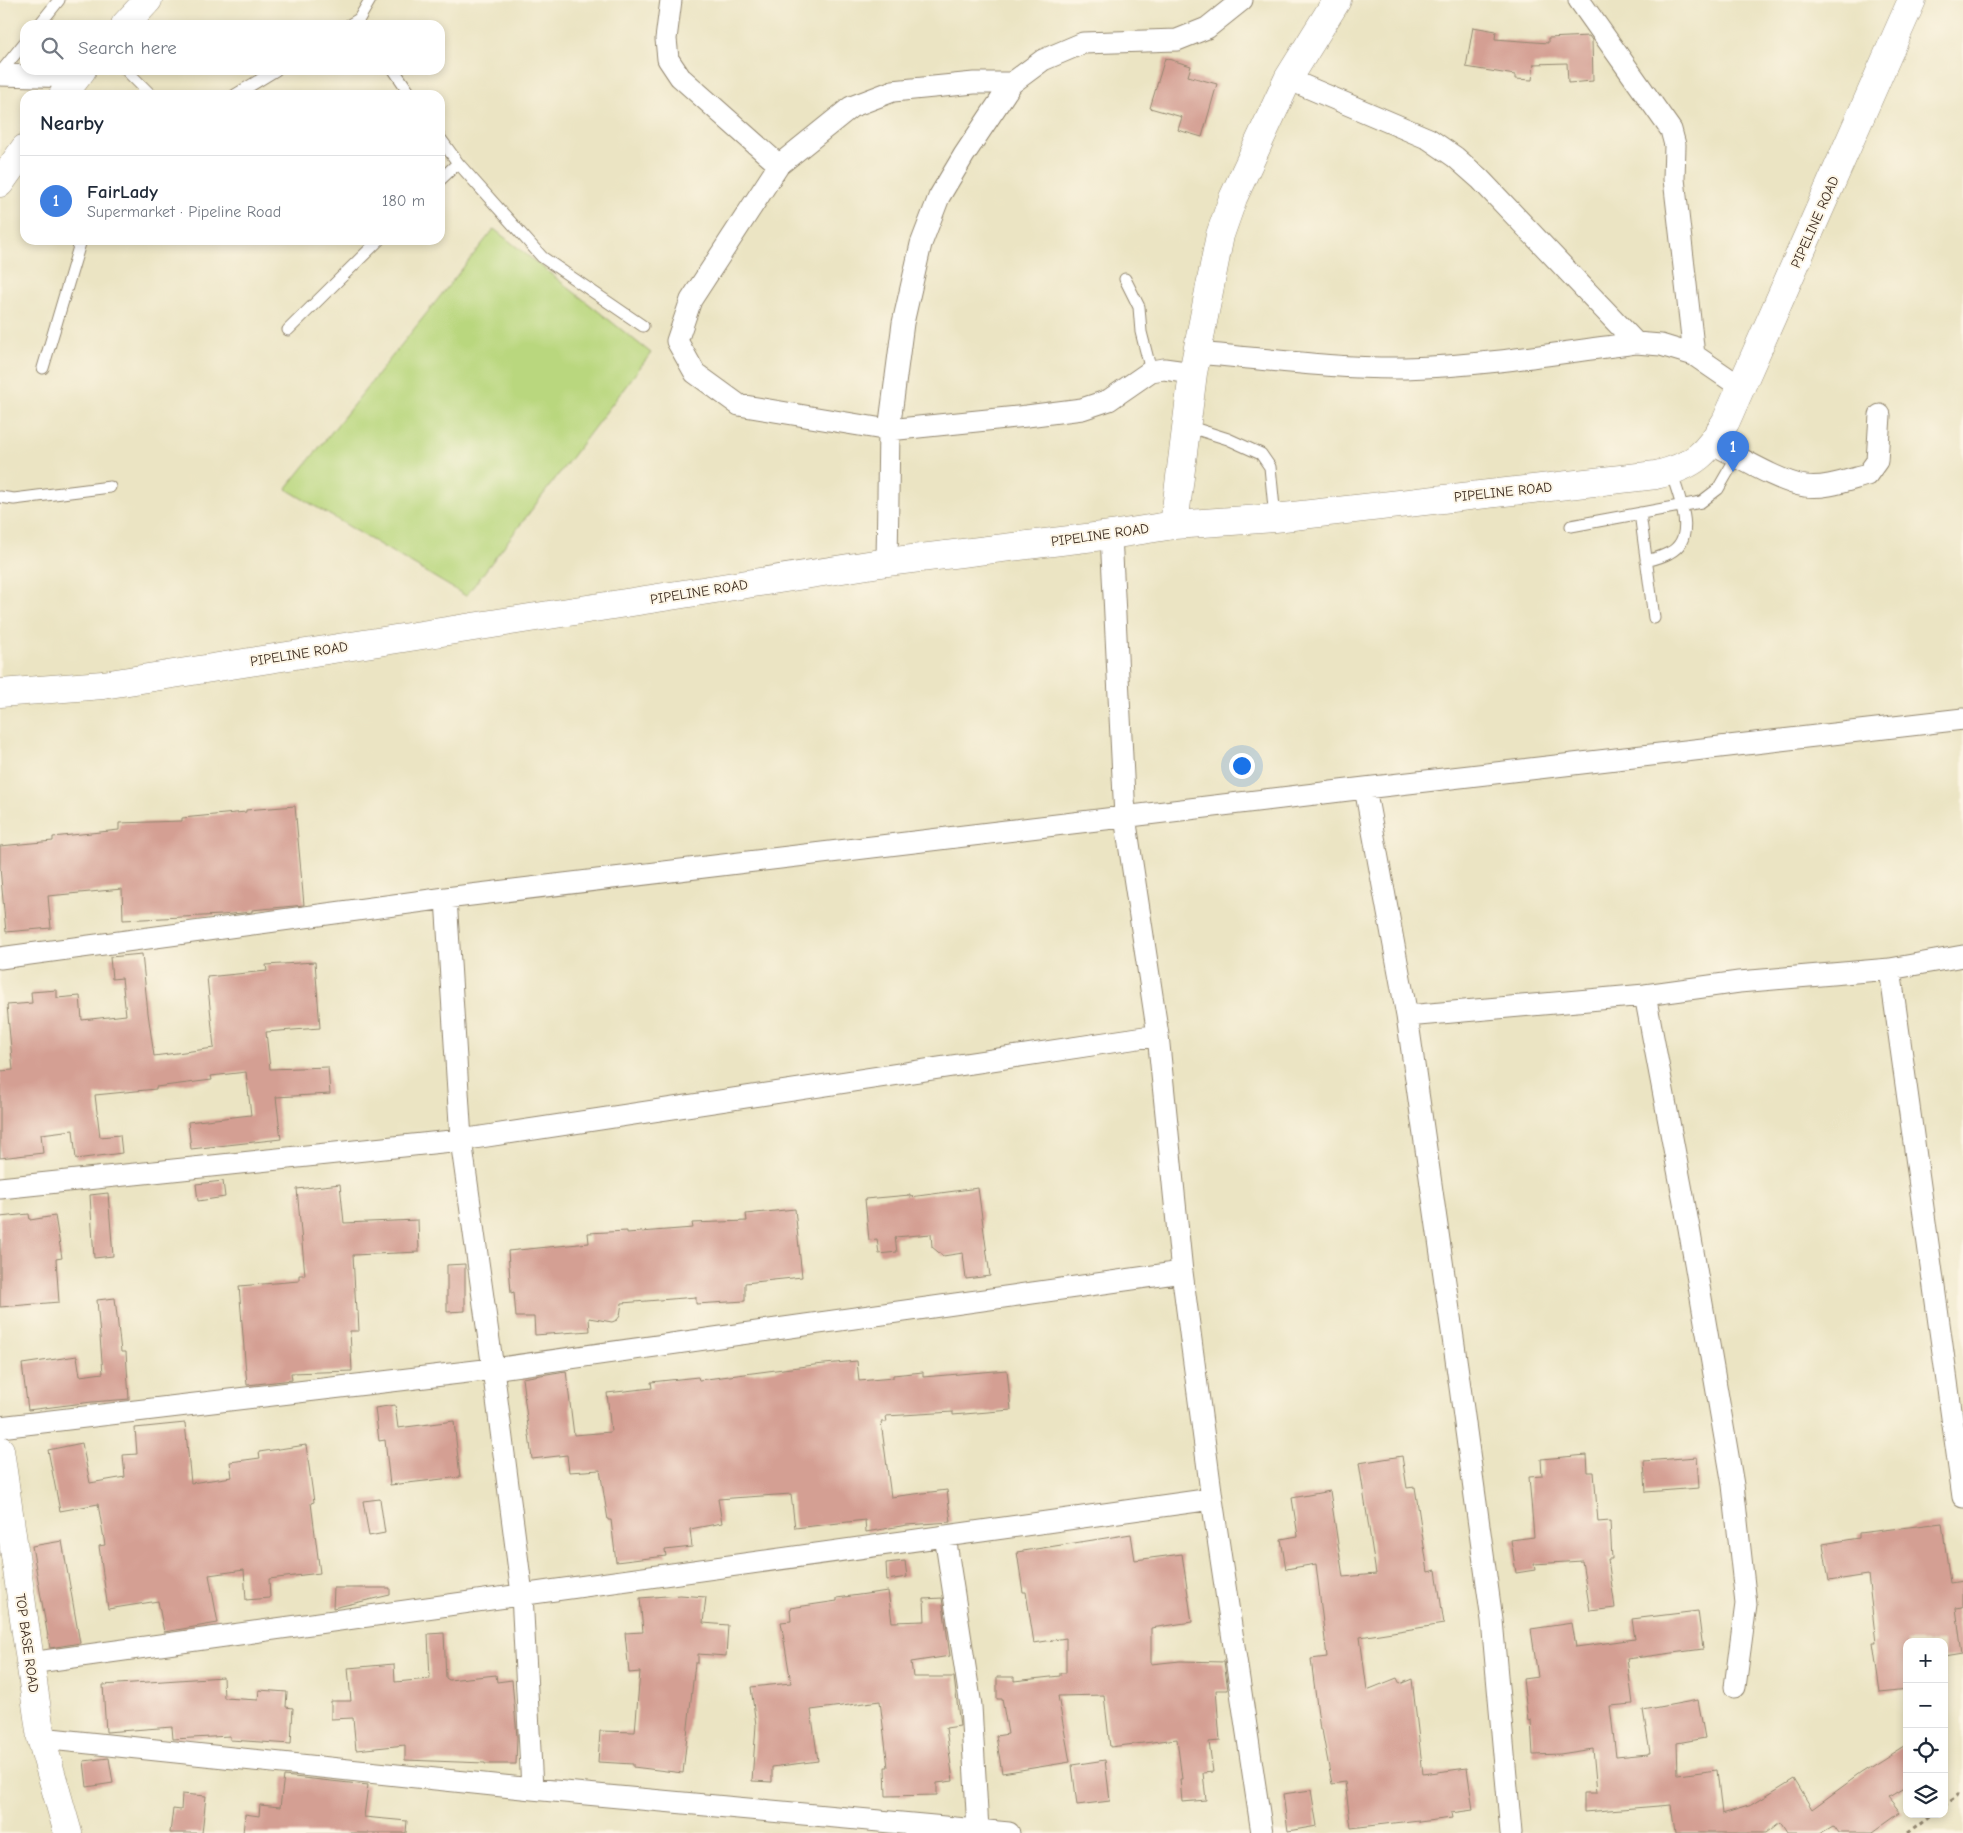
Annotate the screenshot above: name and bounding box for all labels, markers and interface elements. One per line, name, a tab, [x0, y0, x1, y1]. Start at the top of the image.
search box	[20, 20, 445, 75]
icon: search	[38, 34, 66, 62]
text: Search here	[78, 37, 177, 59]
text: Nearby	[40, 111, 104, 135]
street label: PIPELINE ROAD	[1787, 173, 1843, 271]
text: FairLady	[87, 181, 158, 203]
text: 1	[53, 192, 59, 210]
text: 180 m	[382, 192, 425, 210]
text: Supermarket · Pipeline Road	[87, 203, 281, 221]
pin: 1	[1717, 431, 1749, 472]
street label: PIPELINE ROAD	[1453, 478, 1553, 506]
street label: PIPELINE ROAD	[1050, 520, 1150, 550]
street label: PIPELINE ROAD	[649, 576, 749, 608]
street label: PIPELINE ROAD	[249, 638, 349, 670]
your location	[1229, 753, 1255, 779]
street label: TOP BASE ROAD	[12, 1592, 42, 1694]
map controls	[1903, 1638, 1948, 1818]
button: +	[1903, 1638, 1948, 1683]
button: −	[1903, 1683, 1948, 1728]
button: locate	[1903, 1728, 1948, 1773]
button: layers	[1903, 1773, 1948, 1818]

